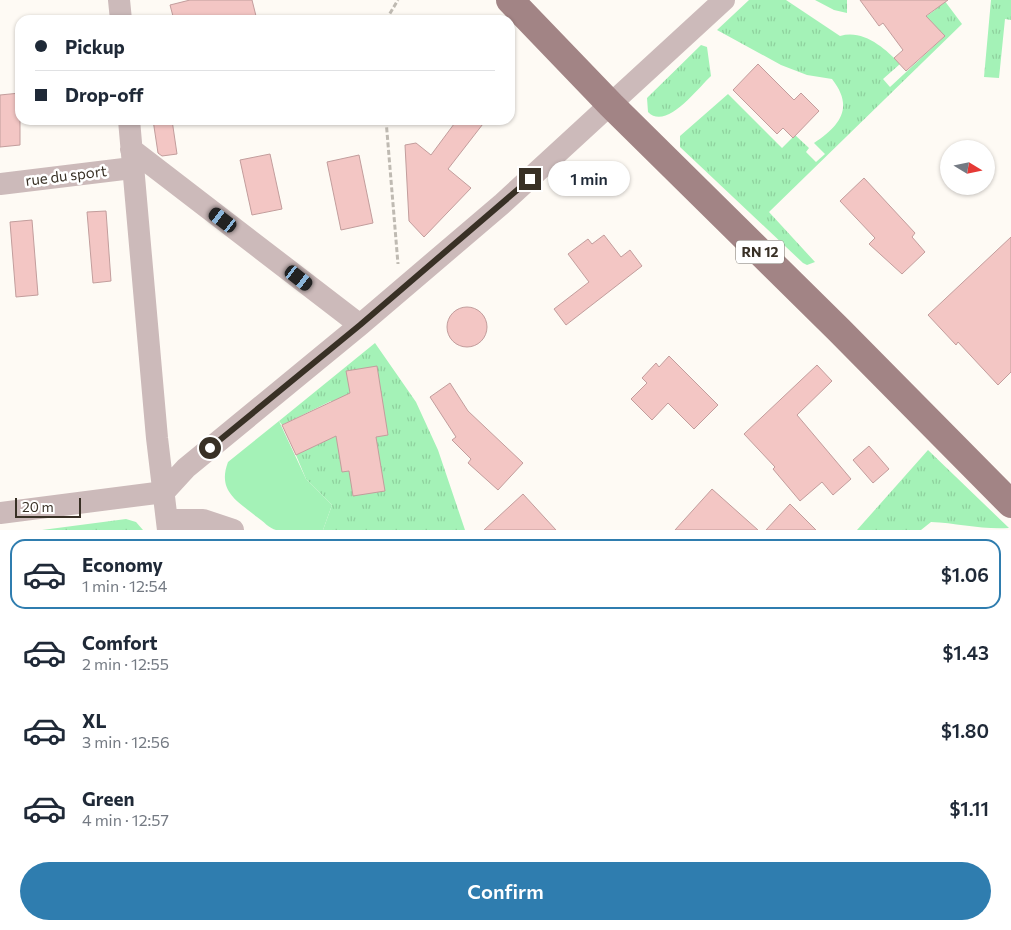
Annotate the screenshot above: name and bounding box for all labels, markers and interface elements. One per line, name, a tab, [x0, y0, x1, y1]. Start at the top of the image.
text: Pickup	[65, 35, 125, 58]
text: Drop-off	[65, 83, 144, 106]
north arrow	[940, 140, 995, 195]
map controls	[940, 140, 995, 195]
street label: rue du sport	[24, 161, 108, 189]
callout: 1 min	[548, 162, 630, 196]
route end	[519, 168, 541, 190]
text: 1 min	[570, 169, 608, 188]
car	[206, 205, 239, 235]
road number: RN 12	[736, 240, 784, 264]
car	[282, 263, 315, 293]
route start	[199, 437, 221, 459]
scale bar	[15, 495, 81, 518]
text: 20 m	[22, 498, 54, 515]
icon: car	[22, 552, 67, 597]
text: Economy	[82, 553, 163, 576]
text: $1.06	[941, 563, 989, 586]
text: 1 min · 12:54	[82, 576, 167, 595]
icon: car	[22, 630, 67, 675]
text: Comfort	[82, 631, 158, 654]
text: $1.43	[943, 641, 989, 664]
text: 2 min · 12:55	[82, 654, 169, 673]
icon: car	[22, 708, 67, 753]
text: XL	[82, 709, 107, 732]
text: $1.80	[941, 719, 989, 742]
text: 3 min · 12:56	[82, 732, 170, 751]
icon: car	[22, 786, 67, 831]
text: Green	[82, 787, 134, 810]
text: $1.11	[949, 797, 989, 820]
text: 4 min · 12:57	[82, 810, 169, 829]
button: Confirm	[20, 862, 991, 920]

